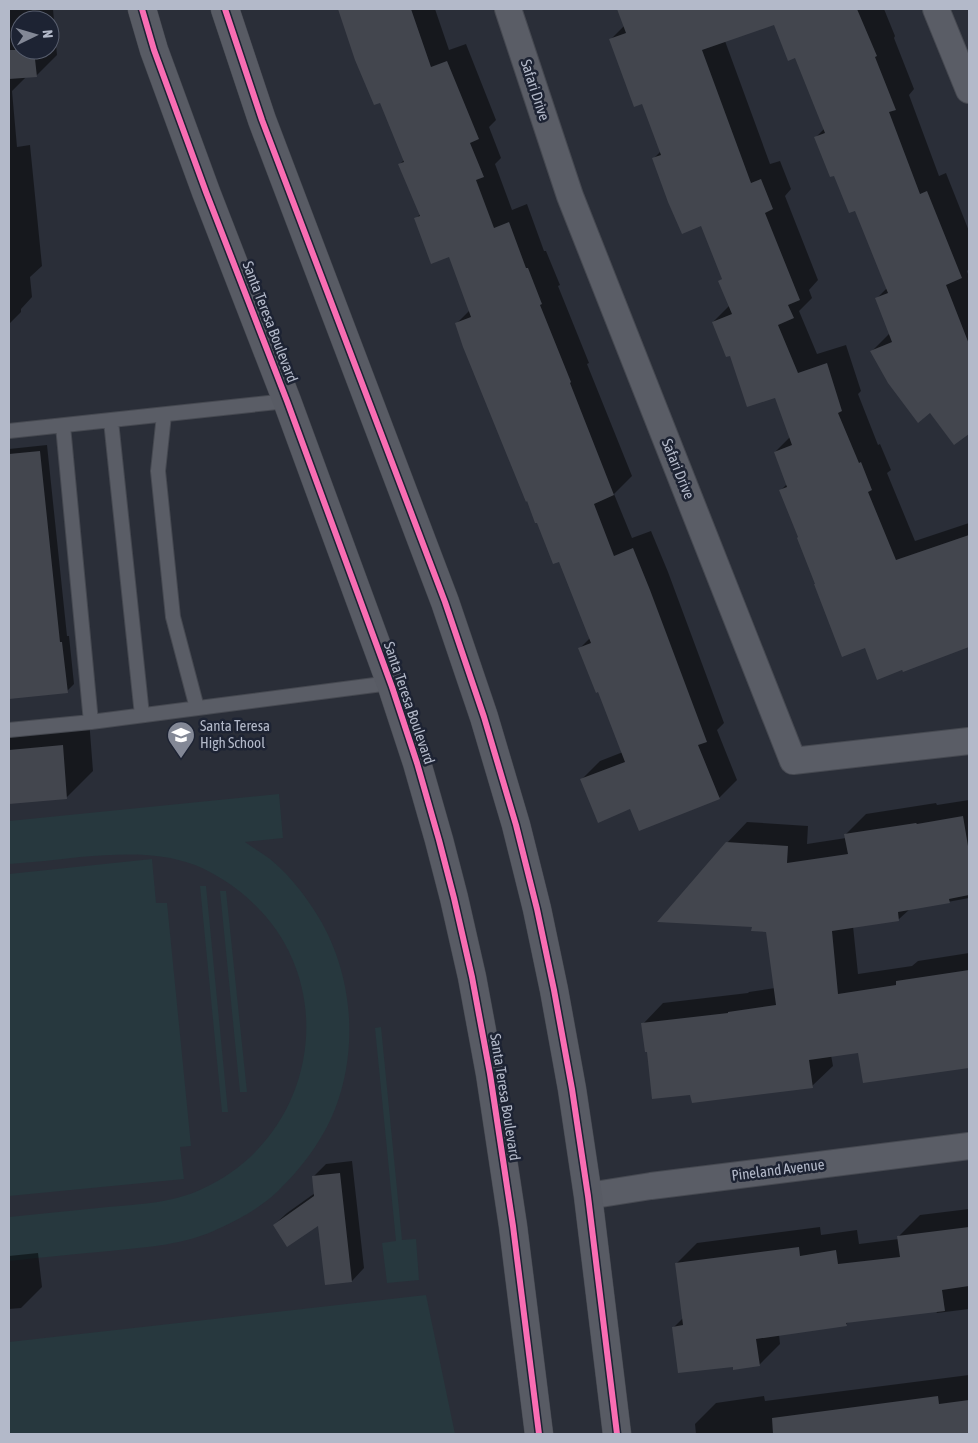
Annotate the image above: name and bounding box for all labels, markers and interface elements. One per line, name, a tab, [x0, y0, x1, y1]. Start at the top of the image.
north arrow	[10, 10, 60, 60]
text: N	[40, 29, 56, 39]
street label: Safari Drive	[518, 57, 553, 123]
street label: Santa Teresa Boulevard	[240, 259, 301, 385]
street label: Safari Drive	[659, 436, 698, 502]
street label: Santa Teresa Boulevard	[381, 639, 438, 766]
place label: Santa Teresa High School	[200, 717, 270, 751]
school or university icon: Santa Teresa High School	[166, 720, 196, 759]
street label: Santa Teresa Boulevard	[487, 1032, 524, 1162]
street label: Pineland Avenue	[731, 1155, 826, 1184]

